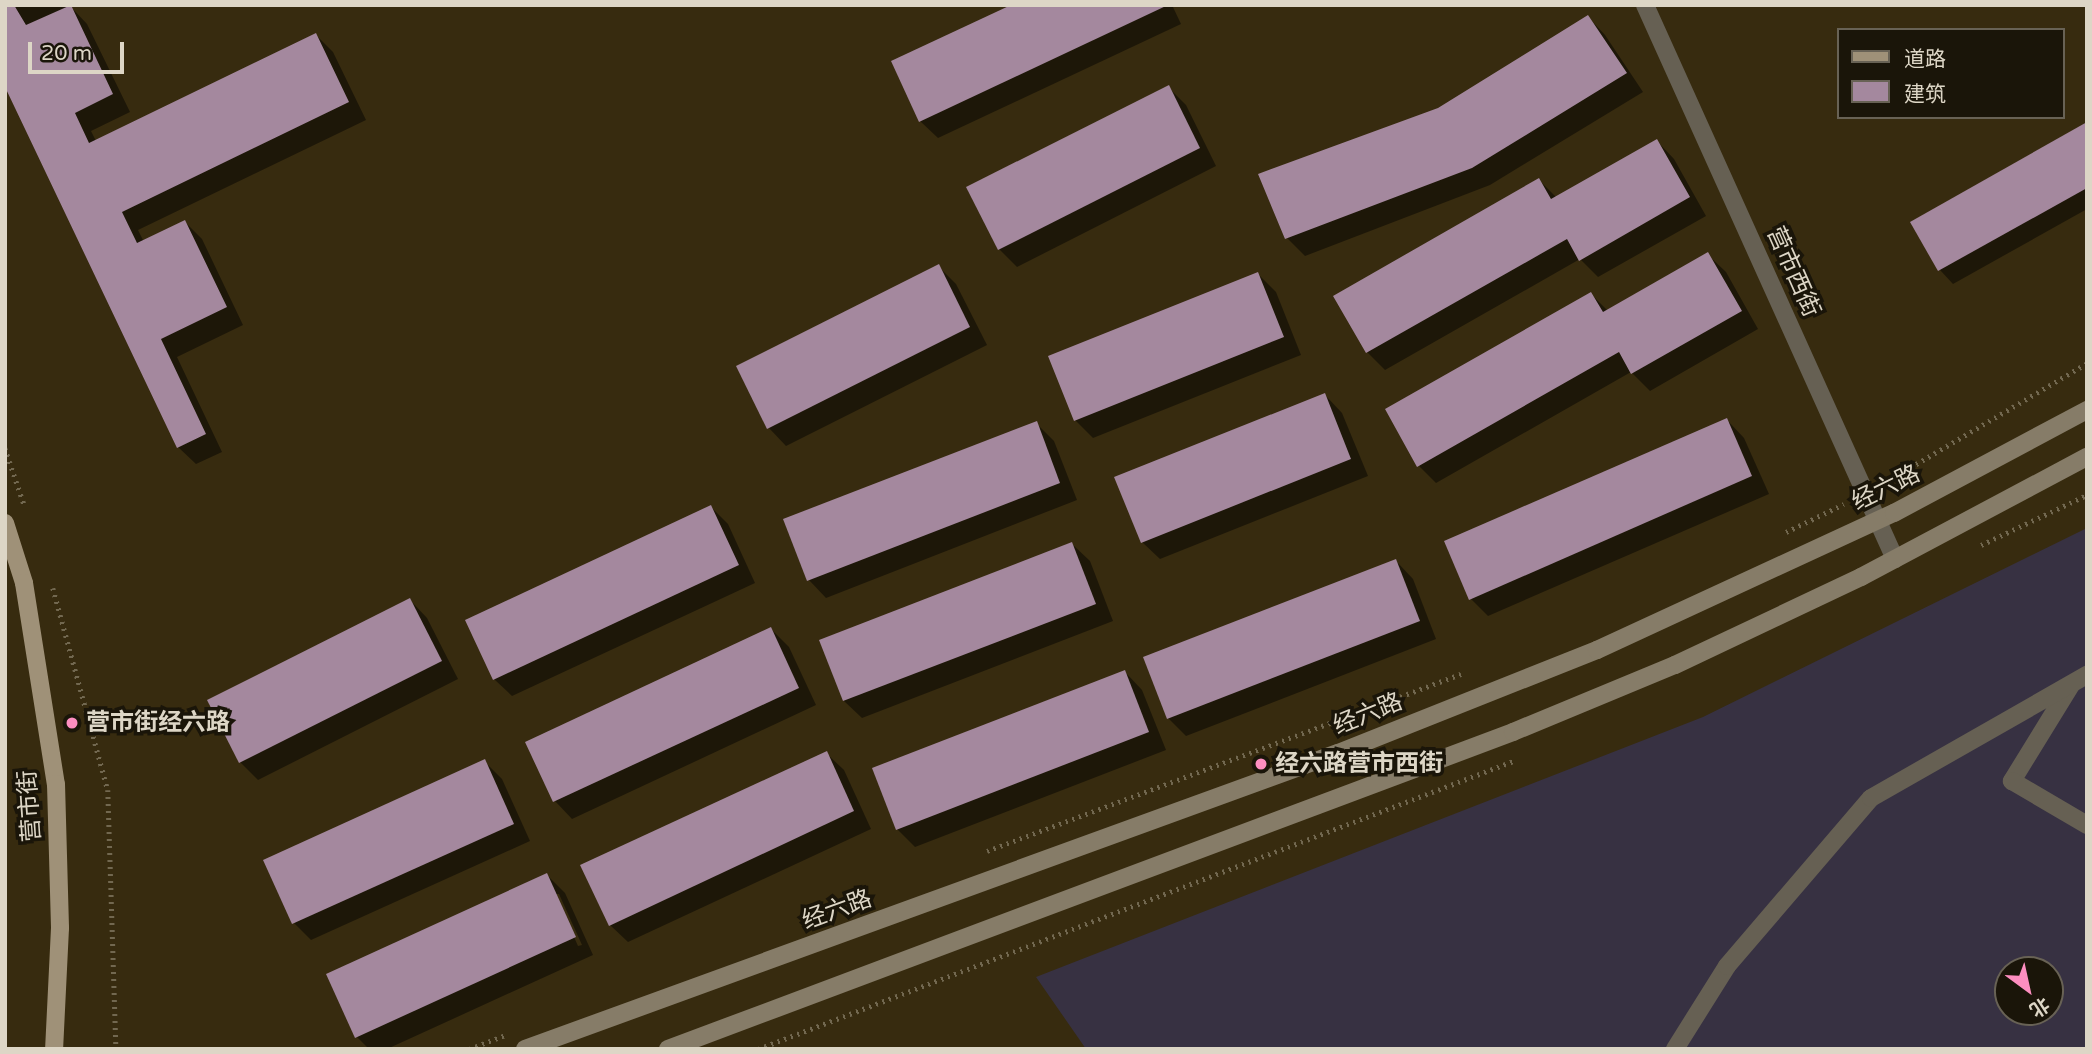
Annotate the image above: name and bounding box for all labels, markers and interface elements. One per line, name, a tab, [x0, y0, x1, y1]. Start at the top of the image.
scale bar	[32, 28, 128, 72]
legend	[1836, 28, 2064, 119]
text: 20 m	[41, 41, 92, 66]
text: 道路	[1904, 47, 1946, 72]
text: 建筑	[1904, 82, 1946, 107]
street label: 营市西街	[1760, 222, 1826, 322]
street label: 经六路	[1847, 459, 1925, 517]
street label: 经六路	[1329, 687, 1407, 741]
place label: 营市街经六路	[86, 709, 230, 737]
marker: 营市街经六路	[64, 715, 80, 731]
place label: 经六路营市西街	[1275, 750, 1443, 778]
marker: 经六路营市西街	[1253, 756, 1269, 772]
street label: 营市街	[13, 769, 47, 843]
street label: 经六路	[798, 884, 876, 936]
north arrow	[1994, 956, 2064, 1026]
text: 北	[2025, 993, 2053, 1021]

